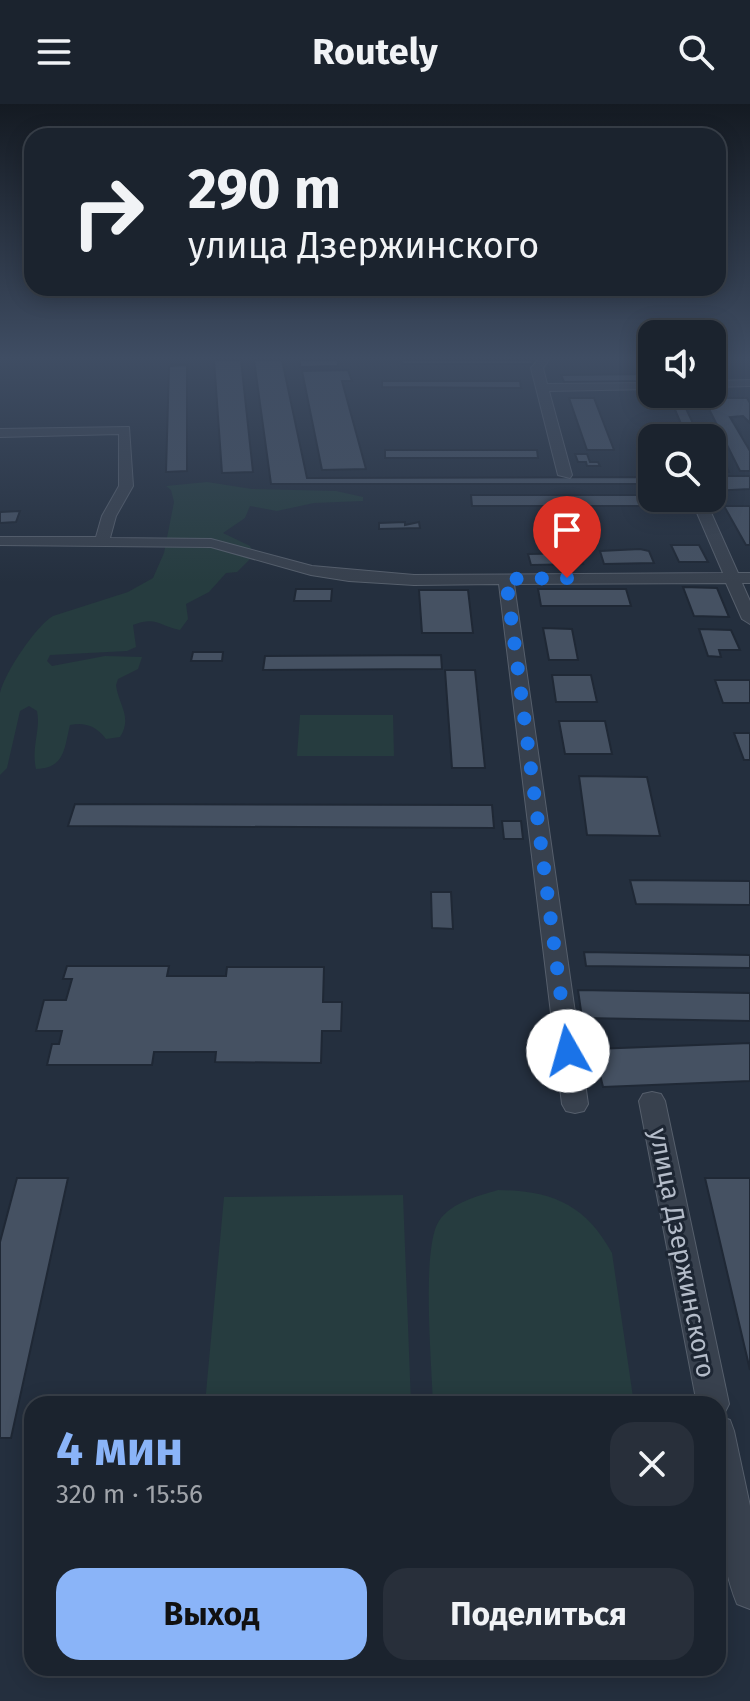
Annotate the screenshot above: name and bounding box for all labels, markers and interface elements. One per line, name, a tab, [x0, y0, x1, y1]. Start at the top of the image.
icon: menu	[32, 30, 76, 74]
text: Routely	[312, 30, 438, 74]
icon: search	[674, 30, 718, 74]
text: 290 m	[188, 156, 341, 223]
icon: right	[56, 160, 160, 264]
text: улица Дзержинского	[188, 224, 539, 268]
map controls	[638, 320, 726, 512]
button: sound	[638, 320, 726, 408]
button: search	[638, 424, 726, 512]
pin	[533, 496, 601, 578]
icon: arrive	[545, 508, 589, 552]
position arrow	[526, 1009, 610, 1093]
street label: улица Дзержинского	[643, 1125, 721, 1381]
text: 4 мин	[56, 1420, 183, 1478]
button: close	[610, 1422, 694, 1506]
text: 320 m · 15:56	[56, 1479, 203, 1510]
button: Выход	[56, 1568, 367, 1660]
button: Поделиться	[383, 1568, 694, 1660]

